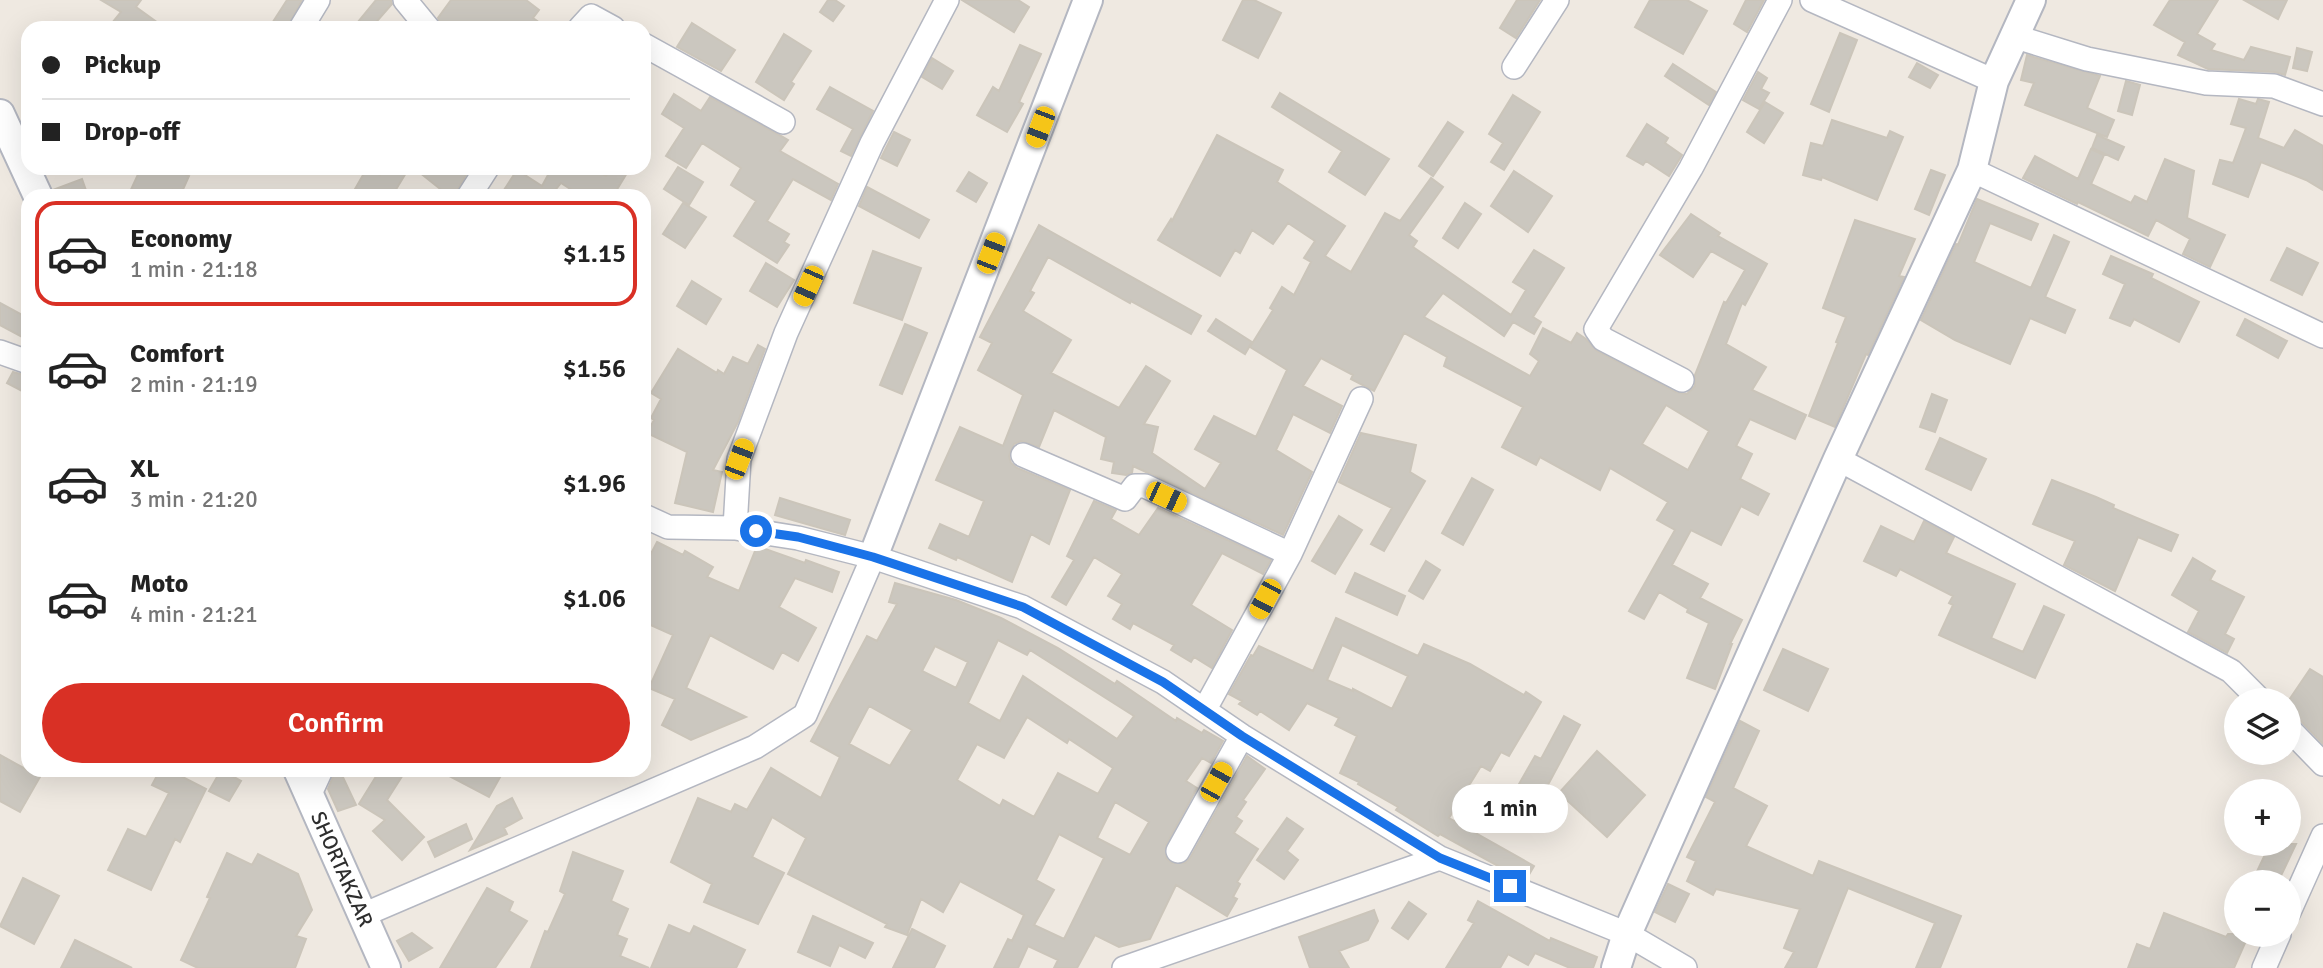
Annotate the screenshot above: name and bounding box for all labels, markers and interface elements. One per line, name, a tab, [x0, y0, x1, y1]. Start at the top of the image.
text: Pickup	[84, 49, 161, 81]
car	[1023, 104, 1058, 150]
text: Drop-off	[84, 116, 180, 148]
icon: car	[46, 222, 109, 285]
text: Economy	[130, 223, 232, 255]
car	[974, 230, 1009, 276]
text: $1.15	[563, 238, 626, 270]
text: 1 min · 21:18	[130, 255, 258, 284]
car	[790, 263, 827, 309]
icon: car	[46, 337, 109, 400]
text: Comfort	[130, 338, 224, 370]
text: $1.56	[563, 353, 626, 385]
text: 2 min · 21:19	[130, 370, 258, 399]
car	[722, 436, 757, 482]
icon: car	[46, 452, 109, 515]
text: XL	[130, 453, 160, 485]
text: $1.96	[563, 468, 626, 500]
car	[1143, 479, 1190, 515]
text: 3 min · 21:20	[130, 485, 258, 514]
route start	[740, 515, 772, 547]
icon: car	[46, 567, 109, 630]
text: Moto	[130, 568, 188, 600]
car	[1246, 576, 1285, 622]
text: $1.06	[563, 583, 626, 615]
text: 4 min · 21:21	[130, 600, 258, 629]
button: Confirm	[42, 683, 630, 763]
map controls	[2224, 688, 2301, 947]
button: layers	[2224, 688, 2301, 765]
car	[1197, 759, 1236, 805]
button: +	[2224, 779, 2301, 856]
callout: 1 min	[1452, 784, 1568, 834]
text: 1 min	[1482, 794, 1538, 823]
street label: SHORTAKZAR	[305, 807, 379, 931]
route end	[1494, 870, 1526, 902]
button: −	[2224, 870, 2301, 947]

